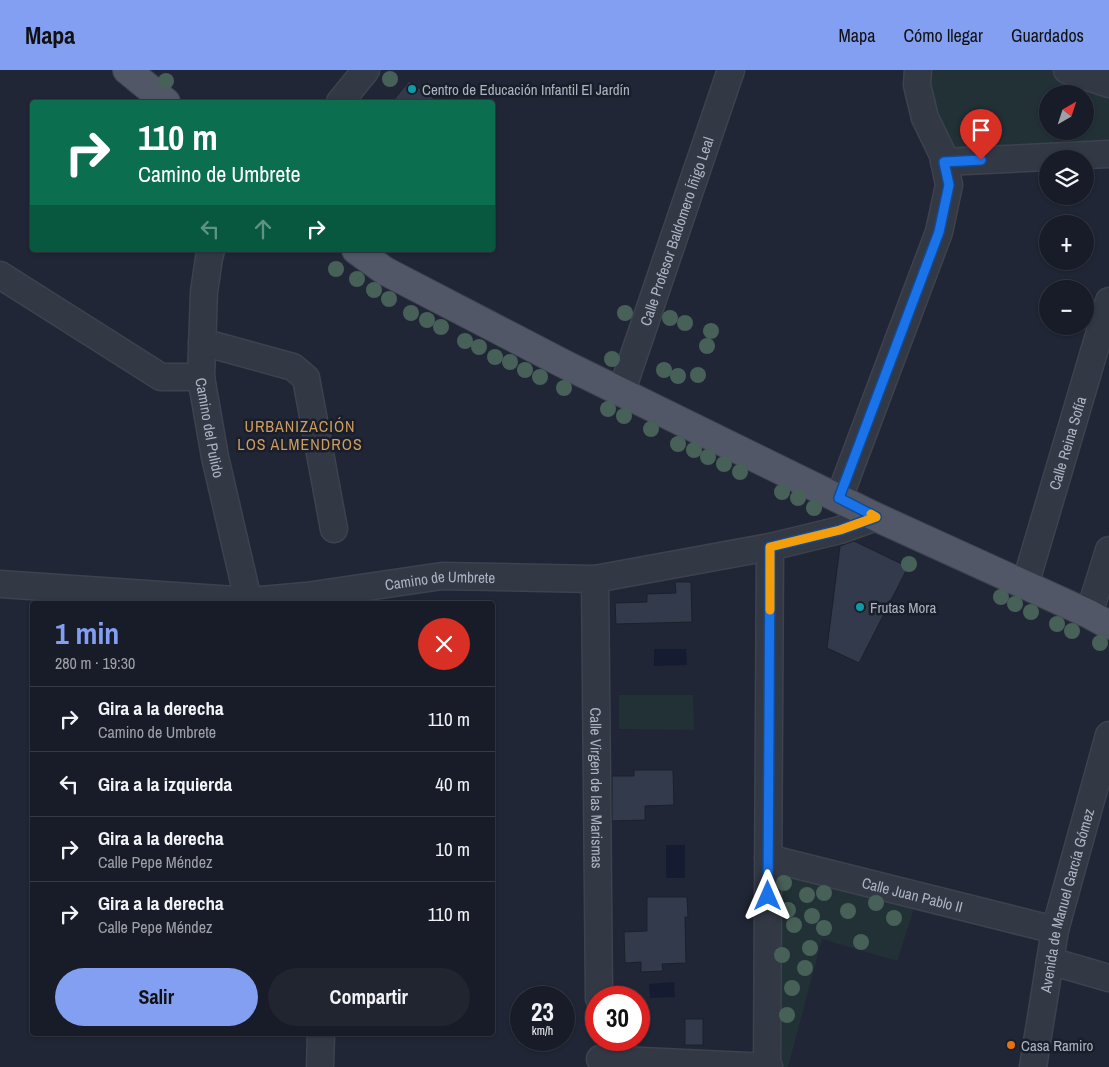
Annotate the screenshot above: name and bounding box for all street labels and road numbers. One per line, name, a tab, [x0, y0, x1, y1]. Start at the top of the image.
street label: Calle Profesor Baldomero Íñigo Leal	[634, 134, 718, 328]
street label: Camino del Pulido	[191, 376, 230, 480]
street label: Calle Reina Sofía	[1043, 394, 1091, 492]
street label: Camino de Umbrete	[383, 565, 496, 595]
street label: Calle Virgen de las Marismas	[586, 707, 608, 869]
street label: Avenida de Manuel García Gómez	[1034, 806, 1099, 995]
street label: Calle Juan Pablo II	[860, 872, 965, 917]

